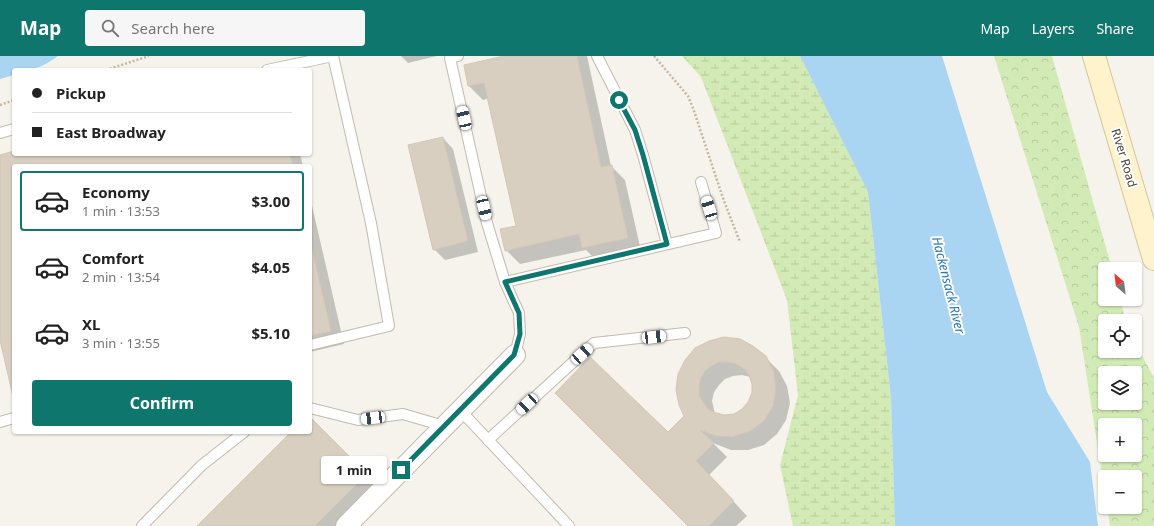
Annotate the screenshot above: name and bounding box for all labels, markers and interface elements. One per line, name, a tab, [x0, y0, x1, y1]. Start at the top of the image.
search box	[85, 10, 365, 46]
text: Map	[20, 15, 61, 41]
icon: search	[99, 17, 121, 39]
text: Search here	[131, 18, 215, 38]
text: Map	[981, 19, 1010, 38]
text: Layers	[1032, 19, 1074, 38]
text: Share	[1096, 19, 1134, 38]
text: Pickup	[56, 83, 106, 103]
route start	[610, 91, 628, 109]
car	[455, 105, 473, 131]
text: East Broadway	[56, 122, 166, 142]
street label: River Road	[1108, 127, 1141, 189]
text: Economy	[82, 182, 150, 202]
icon: car	[34, 183, 70, 219]
text: $3.00	[251, 191, 290, 211]
car	[475, 195, 493, 221]
car	[700, 195, 718, 221]
text: 1 min · 13:53	[82, 202, 160, 220]
water label: Hackensack River	[928, 235, 970, 336]
text: Comfort	[82, 248, 144, 268]
icon: car	[34, 249, 70, 285]
text: $4.05	[251, 257, 290, 277]
north arrow	[1098, 262, 1142, 306]
map controls	[1098, 262, 1142, 514]
text: 2 min · 13:54	[82, 268, 160, 286]
text: XL	[82, 314, 100, 334]
button: locate	[1098, 314, 1142, 358]
icon: car	[34, 315, 70, 351]
text: $5.10	[251, 323, 290, 343]
car	[641, 330, 667, 344]
text: 3 min · 13:55	[82, 334, 160, 352]
car	[569, 342, 595, 366]
button: layers	[1098, 366, 1142, 410]
button: Confirm	[32, 380, 292, 426]
car	[514, 391, 540, 417]
car	[360, 411, 386, 425]
button: +	[1098, 418, 1142, 462]
callout: 1 min	[321, 456, 387, 484]
text: 1 min	[336, 461, 372, 479]
route end	[392, 461, 410, 479]
button: −	[1098, 470, 1142, 514]

